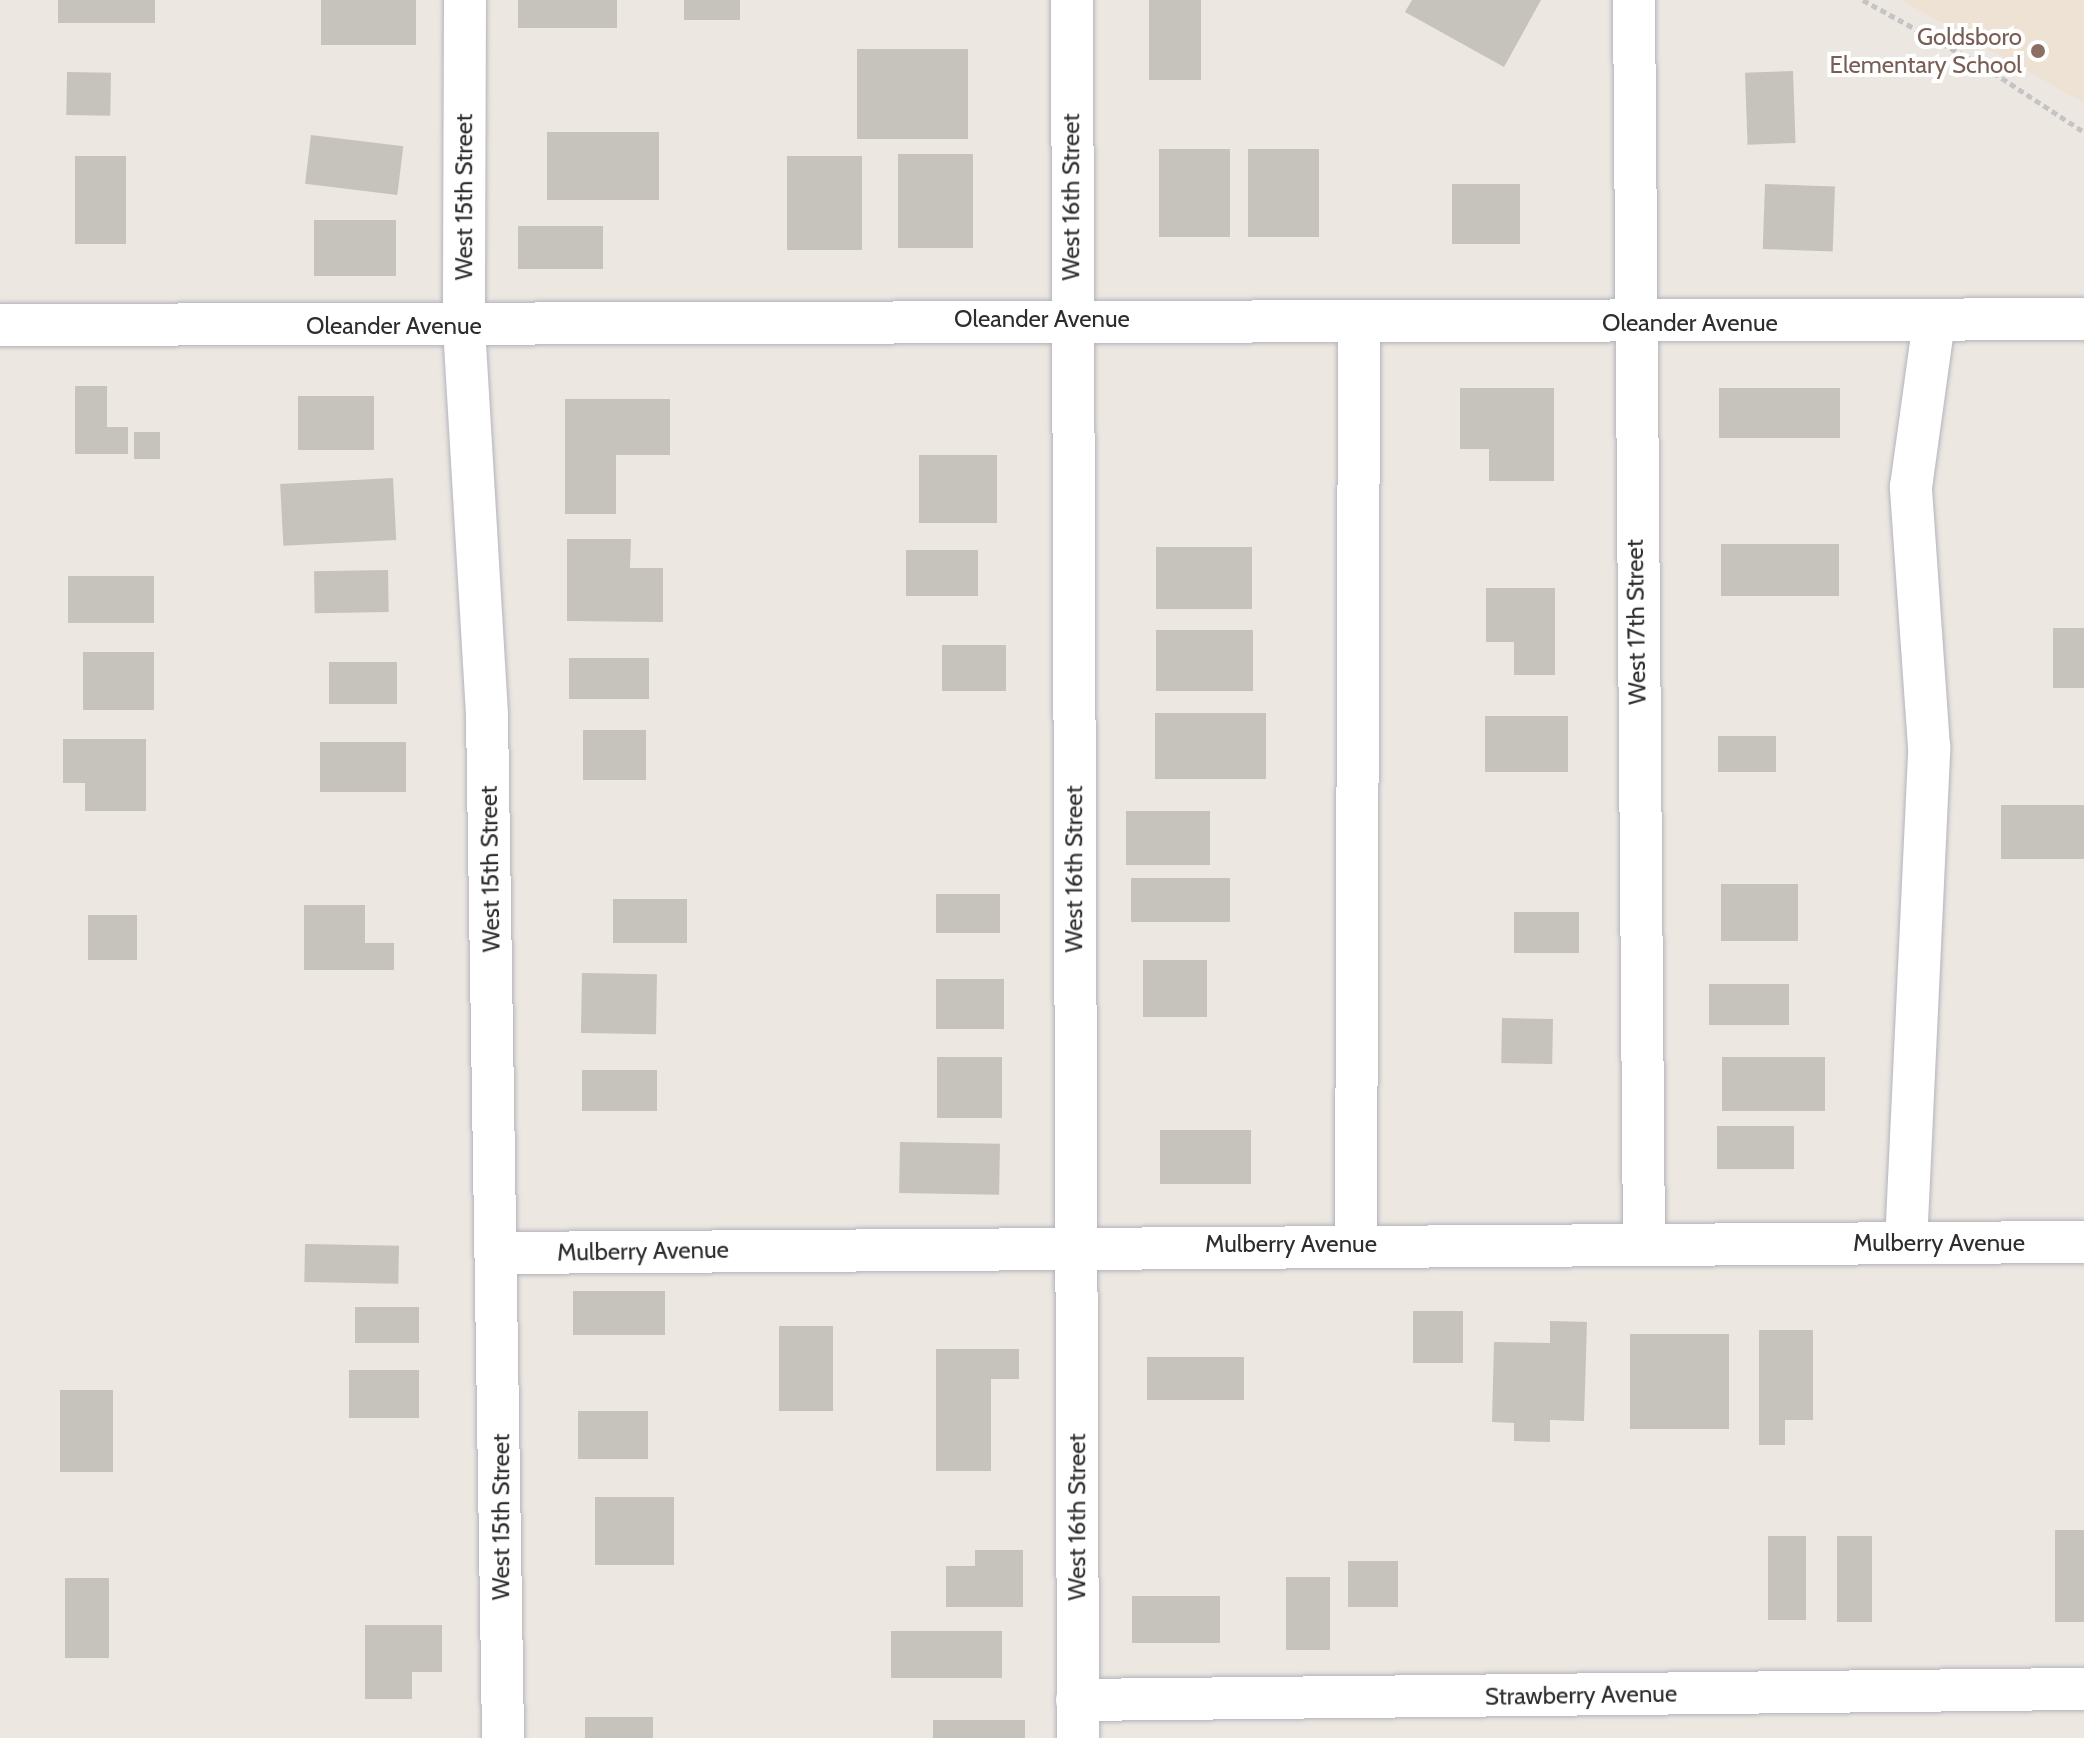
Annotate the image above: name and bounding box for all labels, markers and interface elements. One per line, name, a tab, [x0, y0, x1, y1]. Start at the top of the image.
place label: Goldsboro Elementary School	[1830, 23, 2022, 79]
marker: Goldsboro Elementary School	[2029, 42, 2047, 60]
street label: West 16th Street	[1057, 113, 1085, 281]
street label: West 15th Street	[450, 114, 478, 280]
street label: Oleander Avenue	[954, 305, 1130, 333]
street label: Oleander Avenue	[1602, 309, 1778, 337]
street label: Oleander Avenue	[306, 312, 482, 340]
street label: West 17th Street	[1620, 539, 1652, 705]
street label: West 16th Street	[1060, 785, 1088, 953]
street label: West 15th Street	[474, 786, 506, 952]
street label: Mulberry Avenue	[1853, 1229, 2025, 1257]
street label: Mulberry Avenue	[1205, 1230, 1377, 1258]
street label: Mulberry Avenue	[557, 1235, 729, 1267]
street label: West 16th Street	[1063, 1433, 1091, 1601]
street label: West 15th Street	[487, 1434, 515, 1600]
street label: Strawberry Avenue	[1485, 1679, 1677, 1711]

